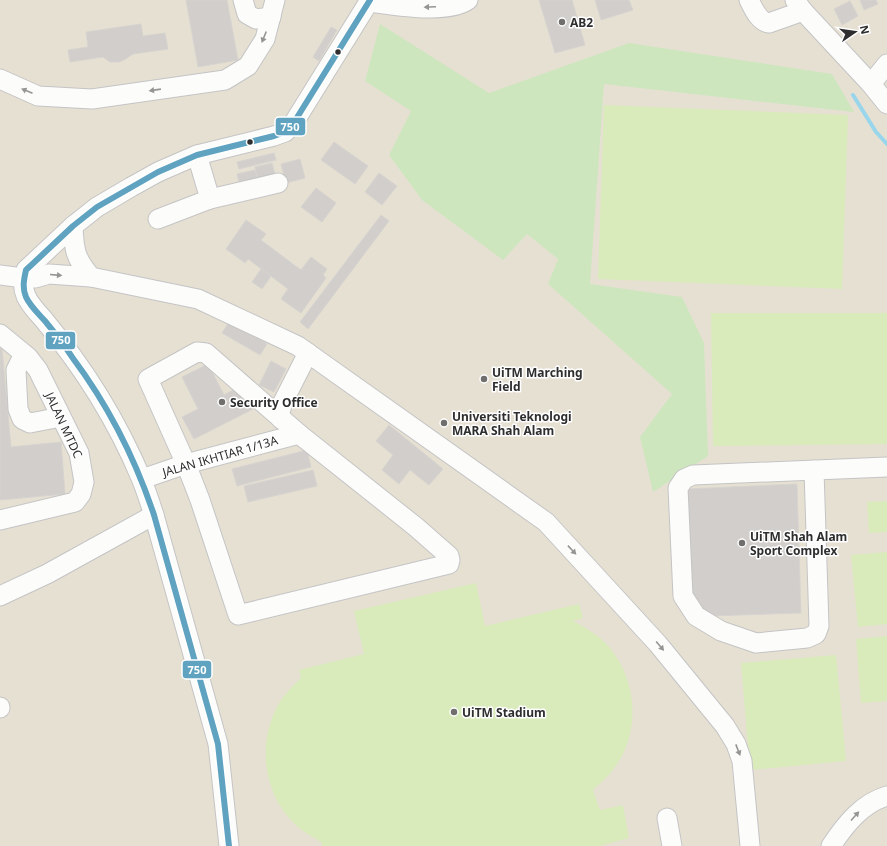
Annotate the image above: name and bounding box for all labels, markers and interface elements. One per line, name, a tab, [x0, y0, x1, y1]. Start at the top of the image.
one-way arrow	[424, 4, 436, 11]
north arrow	[835, 12, 875, 52]
place label: AB2	[570, 14, 593, 31]
marker: AB2	[557, 17, 567, 27]
text: N	[857, 24, 874, 36]
one-way arrow	[261, 32, 267, 44]
unlabelled marker	[333, 47, 343, 57]
one-way arrow	[149, 87, 162, 93]
one-way arrow	[22, 88, 33, 94]
line badge: 750	[275, 117, 306, 136]
text: 750	[281, 119, 299, 134]
unlabelled marker	[245, 137, 255, 147]
one-way arrow	[50, 271, 62, 278]
line badge: 750	[45, 331, 76, 350]
text: 750	[52, 332, 70, 347]
place label: UiTM Marching Field	[492, 364, 583, 395]
marker: UiTM Marching Field	[479, 374, 489, 384]
street label: JALAN MTDC	[41, 388, 87, 461]
place label: Security Office	[230, 394, 318, 411]
marker: Security Office	[217, 397, 227, 407]
place label: Universiti Teknologi MARA Shah Alam	[452, 408, 572, 439]
marker: Universiti Teknologi MARA Shah Alam	[439, 418, 449, 428]
street label: JALAN IKHTIAR 1/13A	[159, 431, 280, 481]
place label: UiTM Shah Alam Sport Complex	[750, 528, 847, 559]
marker: UiTM Shah Alam Sport Complex	[737, 538, 747, 548]
one-way arrow	[568, 545, 577, 556]
one-way arrow	[656, 641, 665, 652]
line badge: 750	[182, 660, 212, 679]
text: 750	[188, 662, 206, 677]
place label: UiTM Stadium	[462, 704, 546, 721]
marker: UiTM Stadium	[449, 707, 459, 717]
one-way arrow	[736, 744, 742, 756]
one-way arrow	[850, 811, 859, 821]

